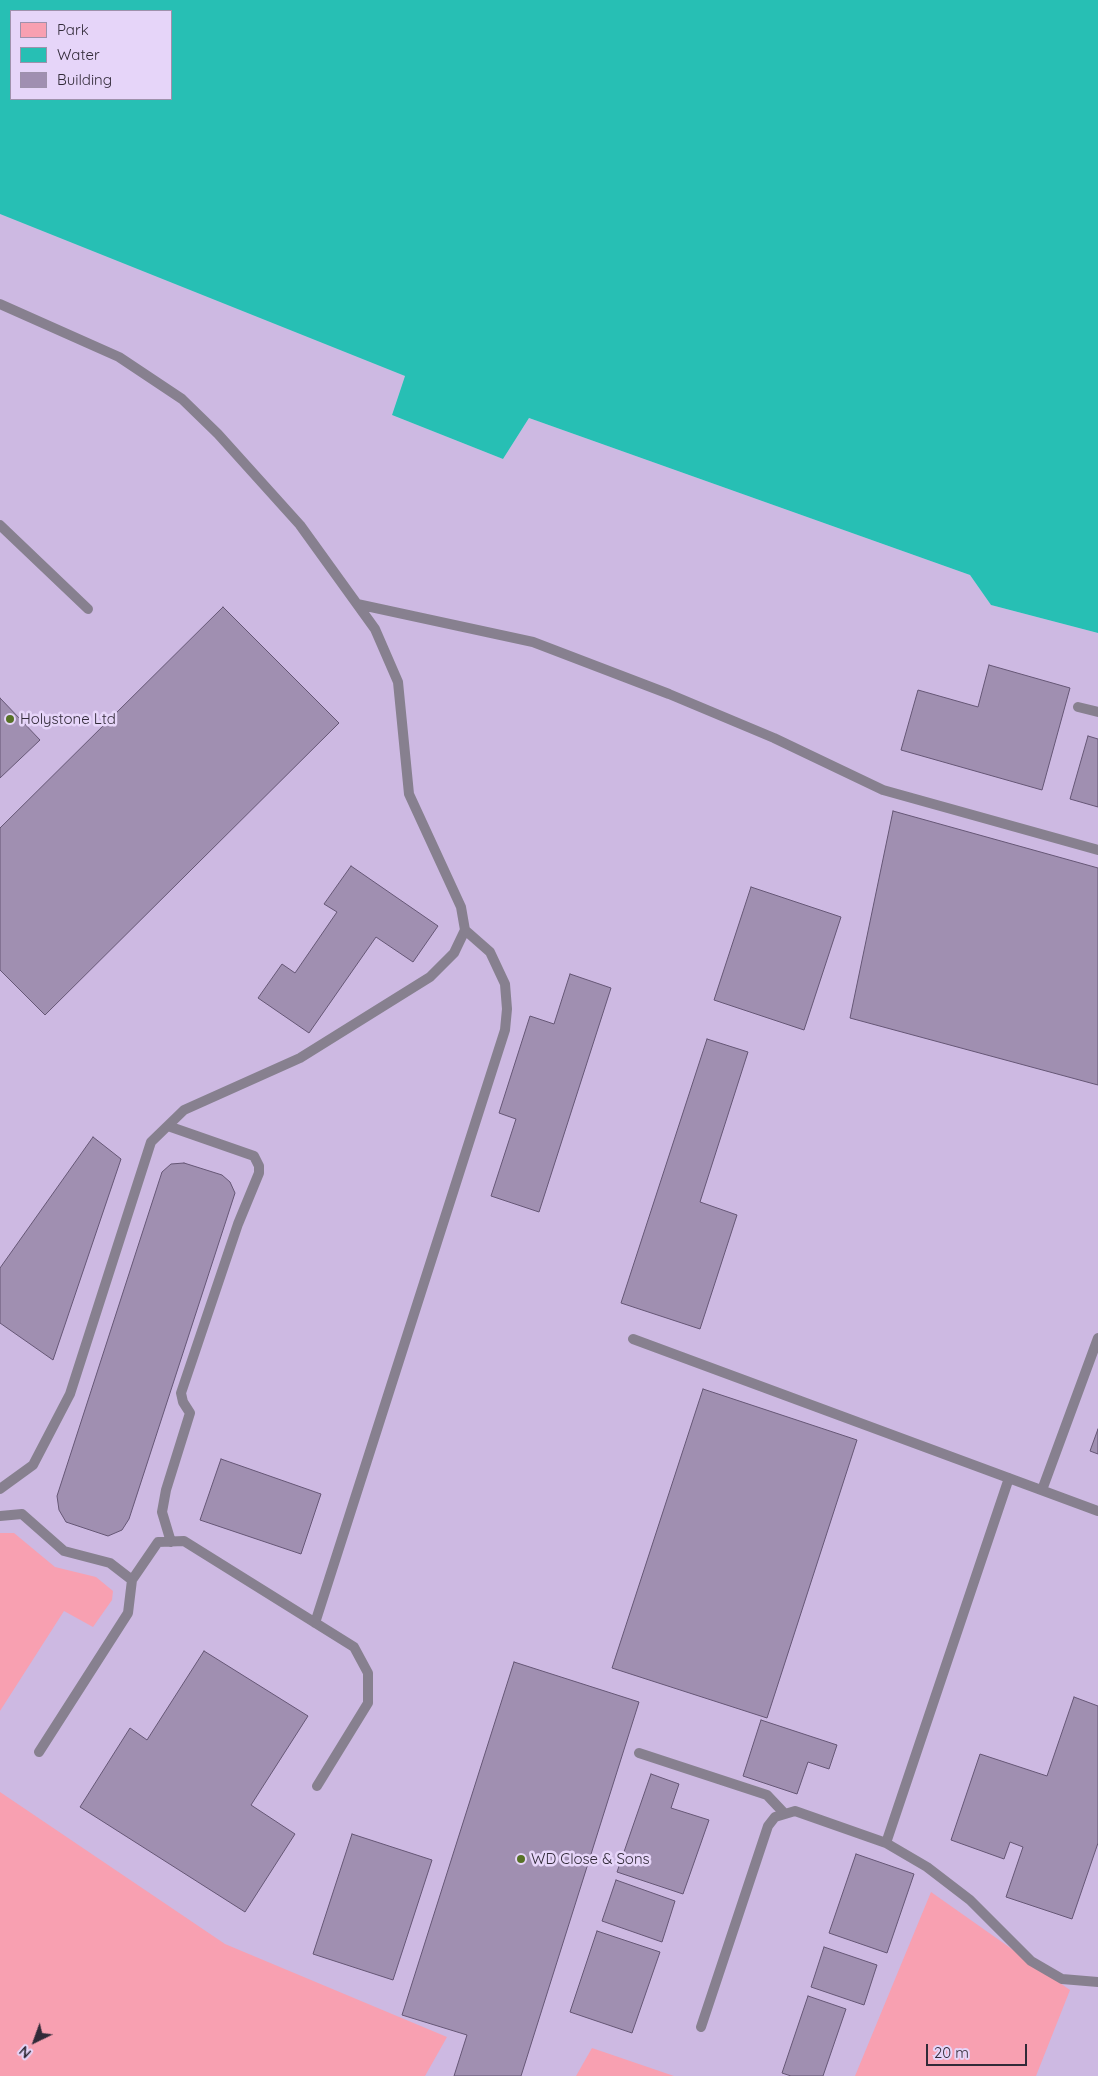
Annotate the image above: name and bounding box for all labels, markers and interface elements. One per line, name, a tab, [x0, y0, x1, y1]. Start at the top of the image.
legend	[10, 10, 172, 100]
text: Park	[57, 20, 89, 39]
text: Water	[57, 45, 100, 64]
text: Building	[57, 70, 112, 89]
place label: Holystone Ltd	[20, 710, 116, 728]
marker: Holystone Ltd	[4, 713, 16, 725]
place label: WD Close & Sons	[531, 1850, 650, 1868]
marker: WD Close & Sons	[515, 1853, 527, 1865]
north arrow	[10, 2016, 60, 2066]
scale bar	[928, 2034, 1029, 2066]
text: N	[15, 2042, 35, 2062]
text: 20 m	[934, 2043, 969, 2062]

